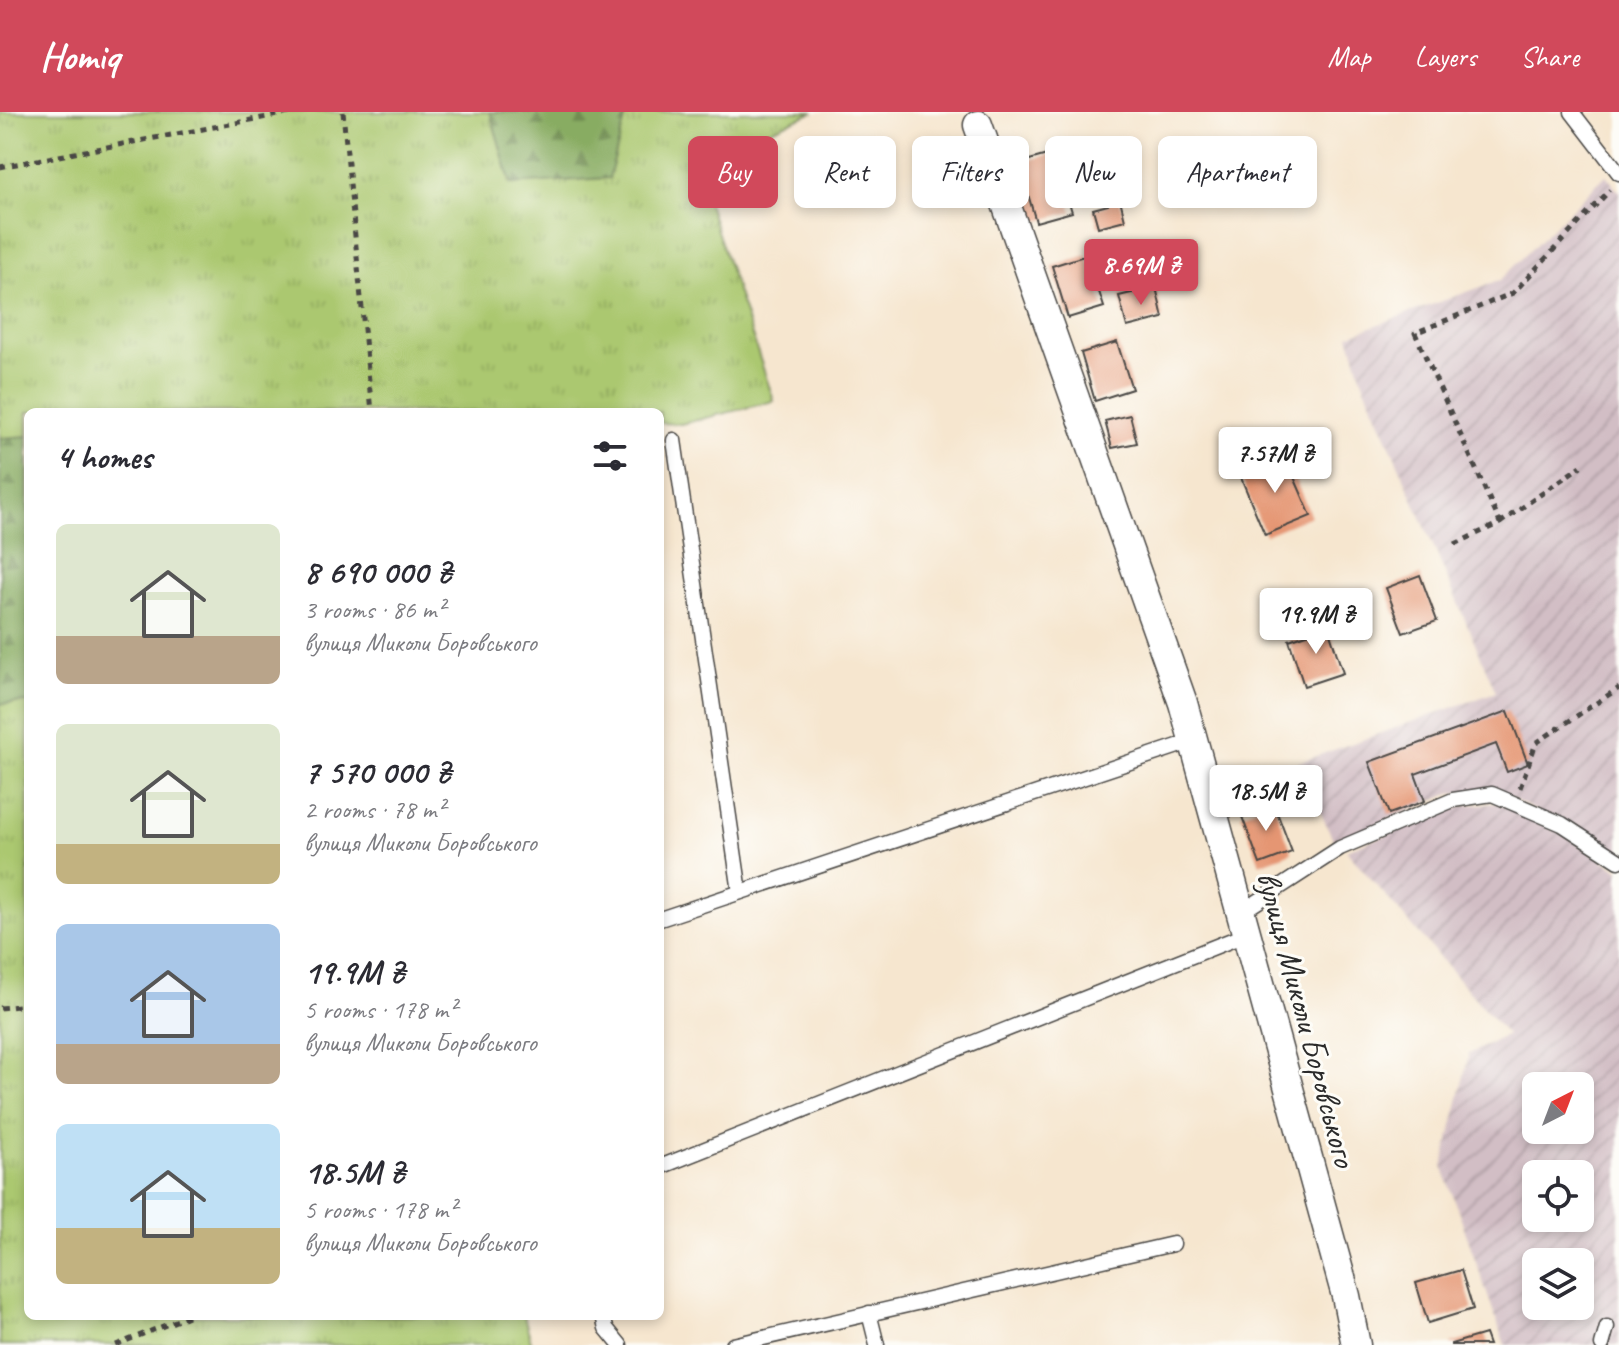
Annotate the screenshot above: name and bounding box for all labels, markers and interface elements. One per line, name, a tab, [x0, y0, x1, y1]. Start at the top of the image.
text: Homiq	[40, 33, 119, 80]
text: Map	[1328, 39, 1371, 74]
text: Layers	[1415, 39, 1476, 74]
text: Share	[1520, 39, 1579, 74]
chip: Buy	[688, 136, 778, 208]
chip: Rent	[794, 136, 896, 208]
chip: Filters	[912, 136, 1029, 208]
chip: New	[1045, 136, 1142, 208]
chip: Apartment	[1158, 136, 1317, 208]
pin: 8.69M ₴	[1067, 239, 1215, 307]
text: 8.69M ₴	[1102, 248, 1180, 281]
pin: 7.57M ₴	[1201, 427, 1349, 495]
icon: filters	[588, 434, 632, 478]
text: 4 homes	[56, 435, 152, 478]
text: 7.57M ₴	[1237, 436, 1313, 469]
text: 8 690 000 ₴	[304, 550, 452, 593]
icon: home	[120, 556, 216, 652]
pin: 19.9M ₴	[1242, 588, 1390, 656]
text: 3 rooms · 86 m²	[304, 593, 445, 626]
text: 19.9M ₴	[1278, 597, 1354, 630]
text: вулиця Миколи Боровського	[304, 626, 537, 659]
text: 7 570 000 ₴	[304, 750, 451, 793]
icon: home	[120, 756, 216, 852]
pin: 18.5M ₴	[1192, 765, 1340, 833]
text: 18.5M ₴	[1227, 774, 1305, 807]
text: 2 rooms · 78 m²	[304, 793, 445, 826]
text: вулиця Миколи Боровського	[304, 826, 537, 859]
street label: вулиця Миколи Боровського	[1247, 867, 1368, 1173]
text: 19.9M ₴	[304, 950, 404, 993]
icon: home	[120, 956, 216, 1052]
text: 5 rooms · 178 m²	[304, 993, 456, 1026]
text: вулиця Миколи Боровського	[304, 1026, 537, 1059]
north arrow	[1522, 1072, 1594, 1144]
map controls	[1522, 1072, 1594, 1320]
text: 18.5M ₴	[304, 1150, 405, 1193]
icon: home	[120, 1156, 216, 1252]
button: locate	[1522, 1160, 1594, 1232]
text: 5 rooms · 178 m²	[304, 1193, 456, 1226]
text: вулиця Миколи Боровського	[304, 1226, 537, 1259]
button: layers	[1522, 1248, 1594, 1320]

